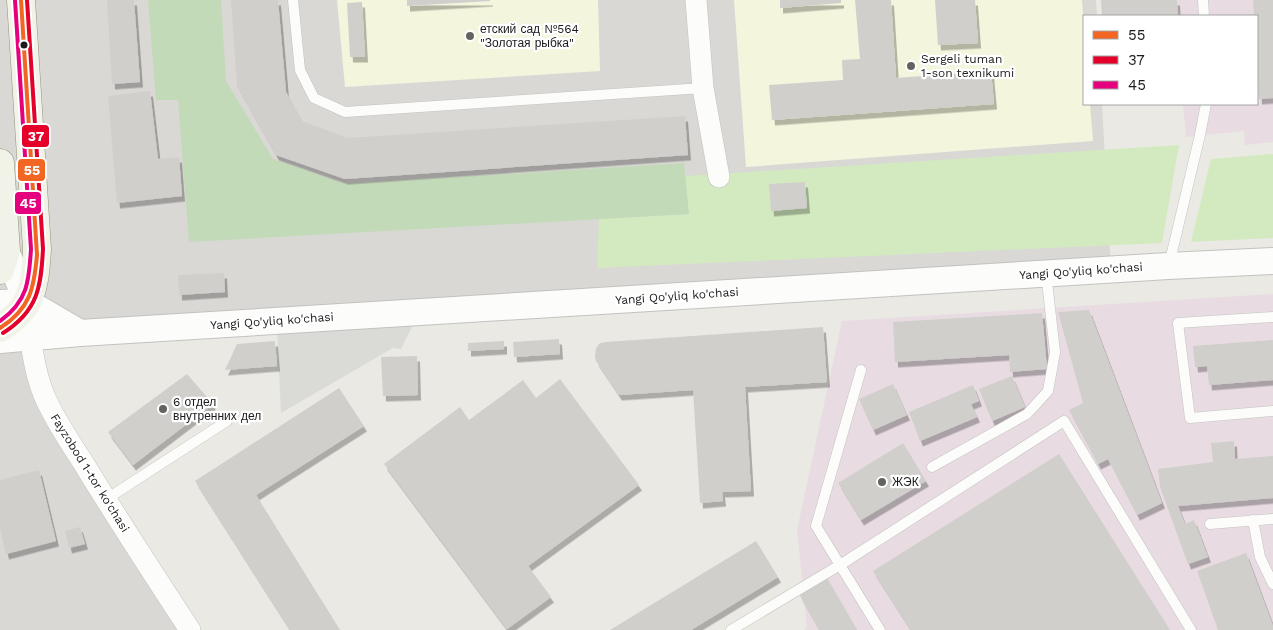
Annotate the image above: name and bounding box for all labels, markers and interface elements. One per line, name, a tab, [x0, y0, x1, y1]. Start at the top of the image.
legend	[1083, 15, 1258, 105]
place label: етский сад №564 "Золотая рыбка"	[480, 22, 579, 50]
text: 55	[1128, 26, 1145, 44]
marker: етский сад №564 "Золотая рыбка"	[464, 30, 476, 42]
unlabelled marker	[19, 40, 29, 50]
text: 37	[1128, 51, 1145, 69]
place label: Sergeli tuman 1-son texnikumi	[921, 52, 1014, 80]
marker: Sergeli tuman 1-son texnikumi	[905, 60, 917, 72]
text: 45	[1128, 76, 1146, 94]
line badge: 37	[21, 124, 50, 148]
text: 37	[28, 128, 45, 144]
line badge: 55	[17, 158, 46, 182]
text: 55	[24, 162, 40, 178]
line badge: 45	[14, 191, 42, 215]
text: 45	[19, 195, 37, 211]
street label: Yangi Qo'yliq ko'chasi	[1019, 260, 1143, 282]
street label: Yangi Qo'yliq ko'chasi	[615, 285, 739, 307]
street label: Yangi Qo'yliq ko'chasi	[210, 310, 334, 332]
place label: 6 отдел внутренних дел	[173, 395, 261, 423]
marker: 6 отдел внутренних дел	[157, 403, 169, 415]
street label: Fayzobod 1-tor ko'chasi	[48, 411, 132, 535]
place label: ЖЭК	[892, 475, 919, 489]
marker: ЖЭК	[876, 476, 888, 488]

